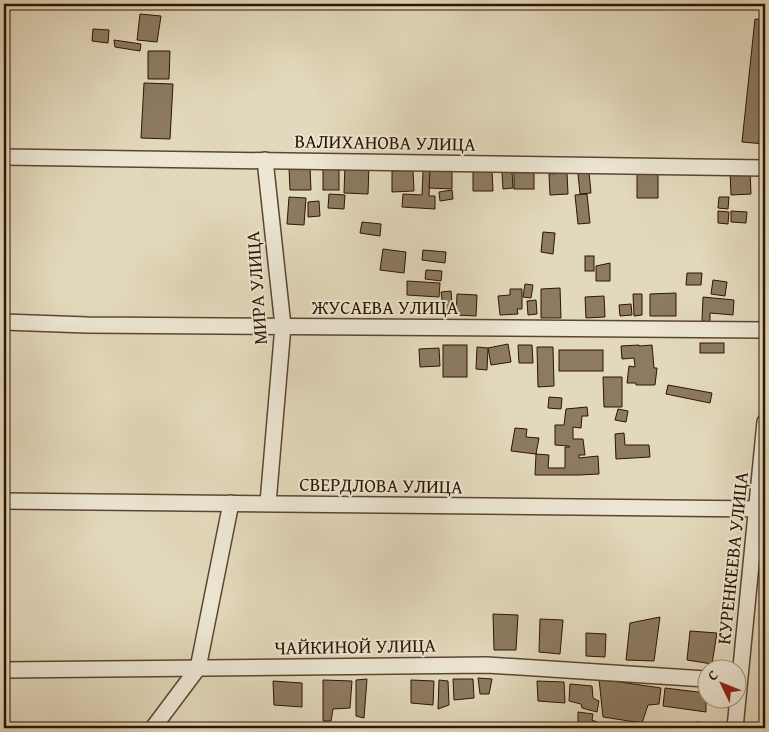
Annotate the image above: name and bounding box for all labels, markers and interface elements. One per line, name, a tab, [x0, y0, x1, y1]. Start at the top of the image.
street label: ВАЛИХАНОВА УЛИЦА	[294, 126, 476, 158]
street label: МИРА УЛИЦА	[238, 230, 274, 346]
street label: ЖУСАЕВА УЛИЦА	[311, 293, 459, 321]
street label: СВЕРДЛОВА УЛИЦА	[299, 470, 463, 500]
street label: КУРЕНКЕЕВА УЛИЦА	[709, 470, 755, 646]
street label: ЧАЙКИНОЙ УЛИЦА	[274, 631, 437, 661]
north arrow	[696, 660, 746, 710]
text: С	[702, 665, 723, 685]

